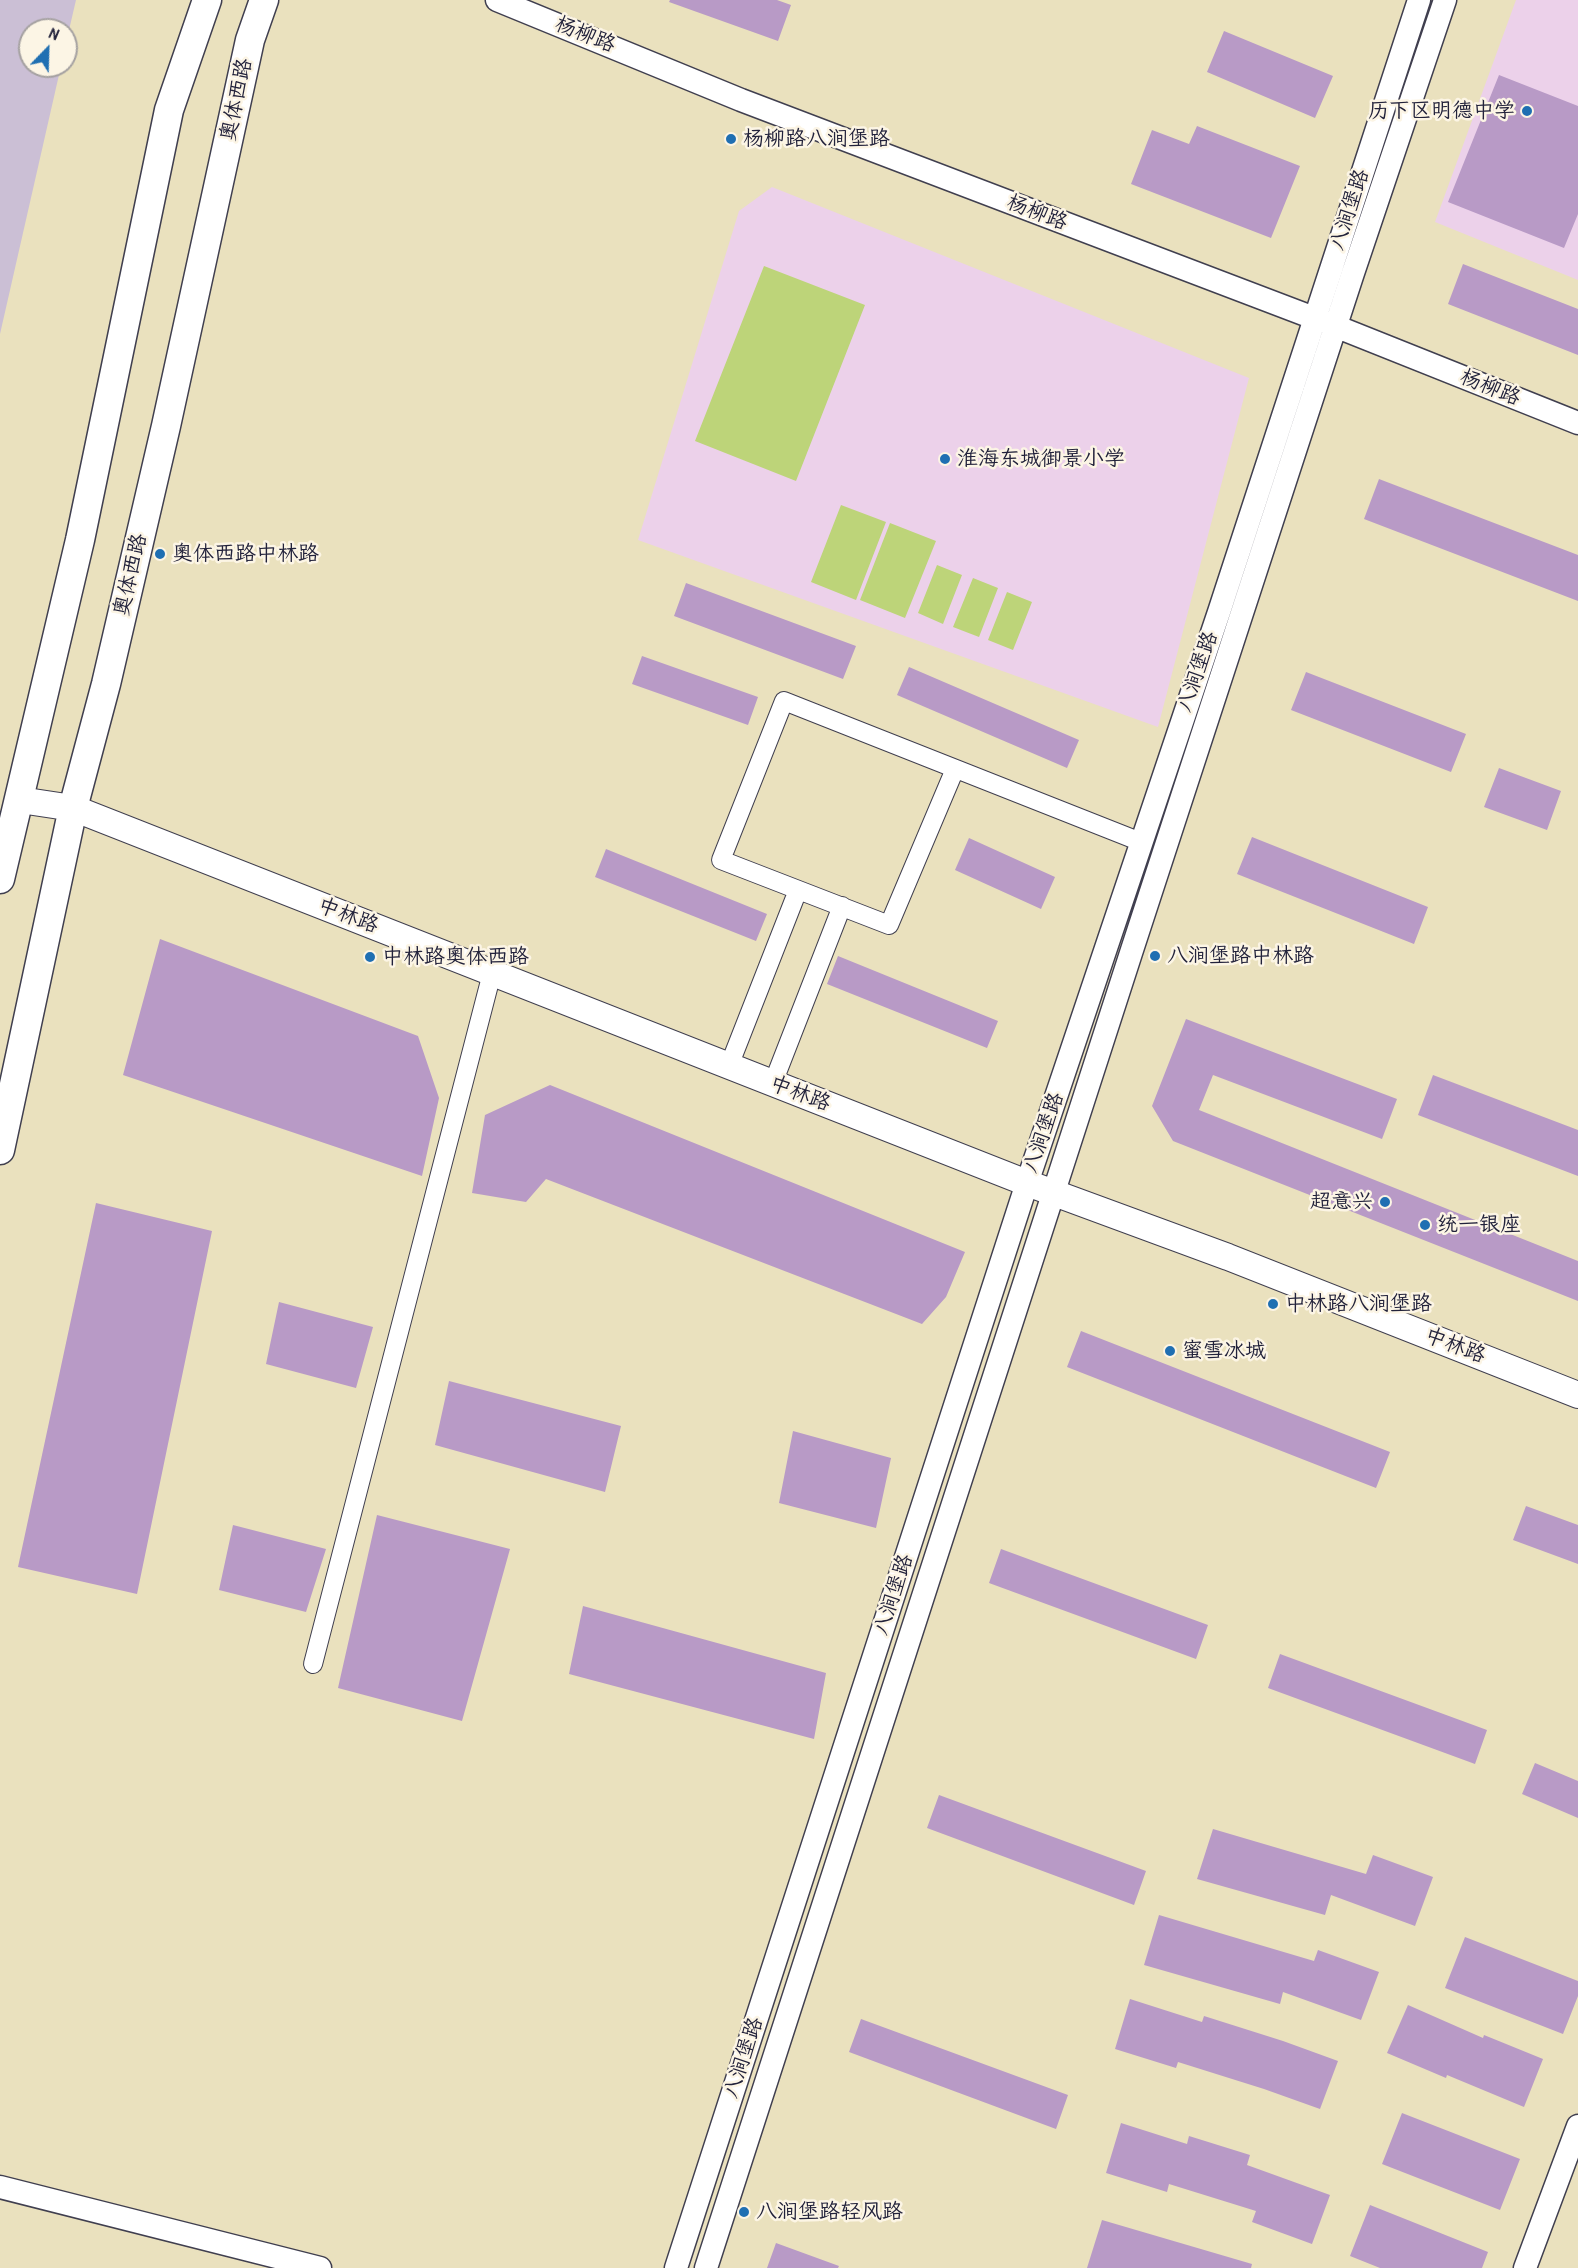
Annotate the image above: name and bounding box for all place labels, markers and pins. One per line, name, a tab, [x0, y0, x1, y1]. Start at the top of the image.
place label: 历下区明德中学	[1368, 98, 1515, 124]
marker: 历下区明德中学	[1520, 104, 1534, 118]
place label: 杨柳路八涧堡路	[743, 126, 890, 152]
marker: 杨柳路八涧堡路	[724, 132, 738, 146]
place label: 淮海东城御景小学	[957, 446, 1125, 472]
marker: 淮海东城御景小学	[938, 452, 952, 466]
place label: 奥体西路中林路	[172, 541, 319, 567]
marker: 奥体西路中林路	[153, 547, 167, 561]
place label: 八涧堡路中林路	[1167, 943, 1314, 969]
place label: 中林路奥体西路	[382, 944, 529, 970]
marker: 八涧堡路中林路	[1148, 949, 1162, 963]
marker: 中林路奥体西路	[363, 950, 377, 964]
place label: 超意兴	[1310, 1189, 1373, 1215]
marker: 超意兴	[1378, 1195, 1392, 1209]
place label: 统一银座	[1437, 1212, 1521, 1238]
marker: 统一银座	[1418, 1218, 1432, 1232]
place label: 中林路八涧堡路	[1285, 1291, 1432, 1317]
marker: 中林路八涧堡路	[1266, 1297, 1280, 1311]
place label: 蜜雪冰城	[1182, 1338, 1266, 1364]
marker: 蜜雪冰城	[1163, 1344, 1177, 1358]
place label: 八涧堡路轻风路	[756, 2199, 903, 2225]
marker: 八涧堡路轻风路	[737, 2205, 751, 2219]

